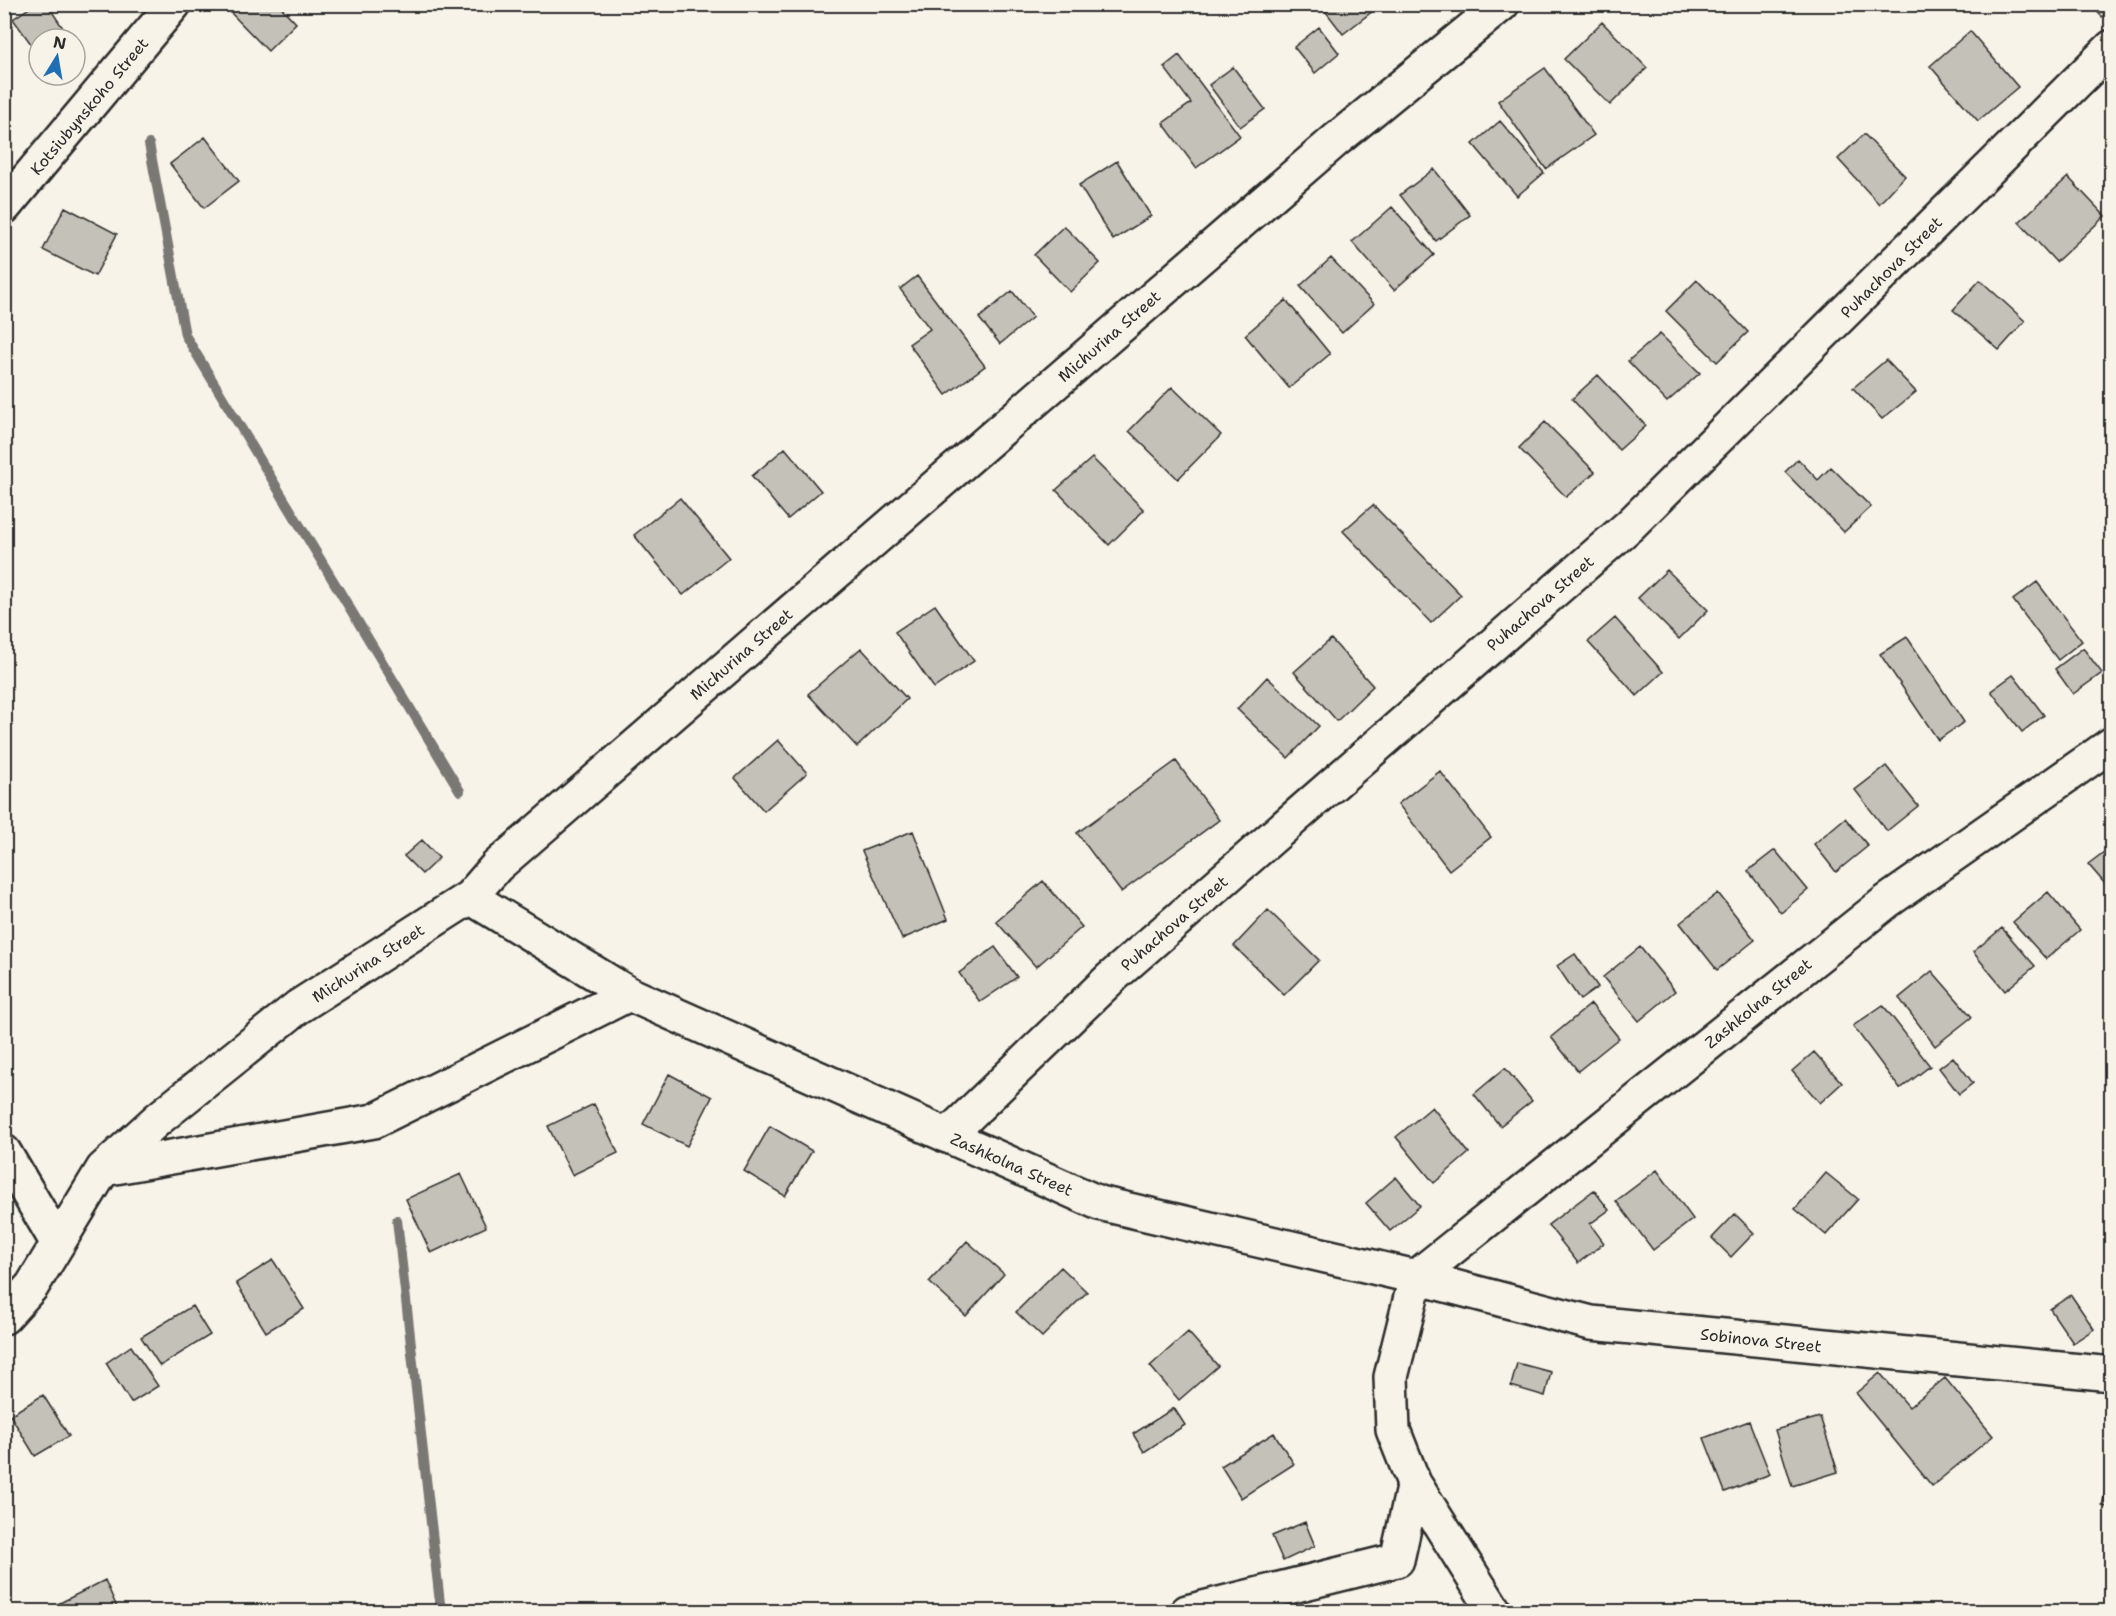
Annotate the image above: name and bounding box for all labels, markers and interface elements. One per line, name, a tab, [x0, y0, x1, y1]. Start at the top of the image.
north arrow	[27, 27, 87, 87]
text: N	[52, 31, 68, 54]
street label: Kotsiubynskoho Street	[26, 33, 153, 179]
street label: Puhachova Street	[1836, 212, 1947, 323]
street label: Michurina Street	[1053, 286, 1165, 387]
street label: Puhachova Street	[1482, 551, 1598, 656]
street label: Michurina Street	[685, 604, 797, 705]
street label: Puhachova Street	[1116, 871, 1232, 976]
street label: Michurina Street	[308, 919, 428, 1008]
street label: Zashkolna Street	[1700, 954, 1816, 1053]
street label: Zashkolna Street	[947, 1128, 1076, 1201]
street label: Sobinova Street	[1699, 1324, 1823, 1357]

